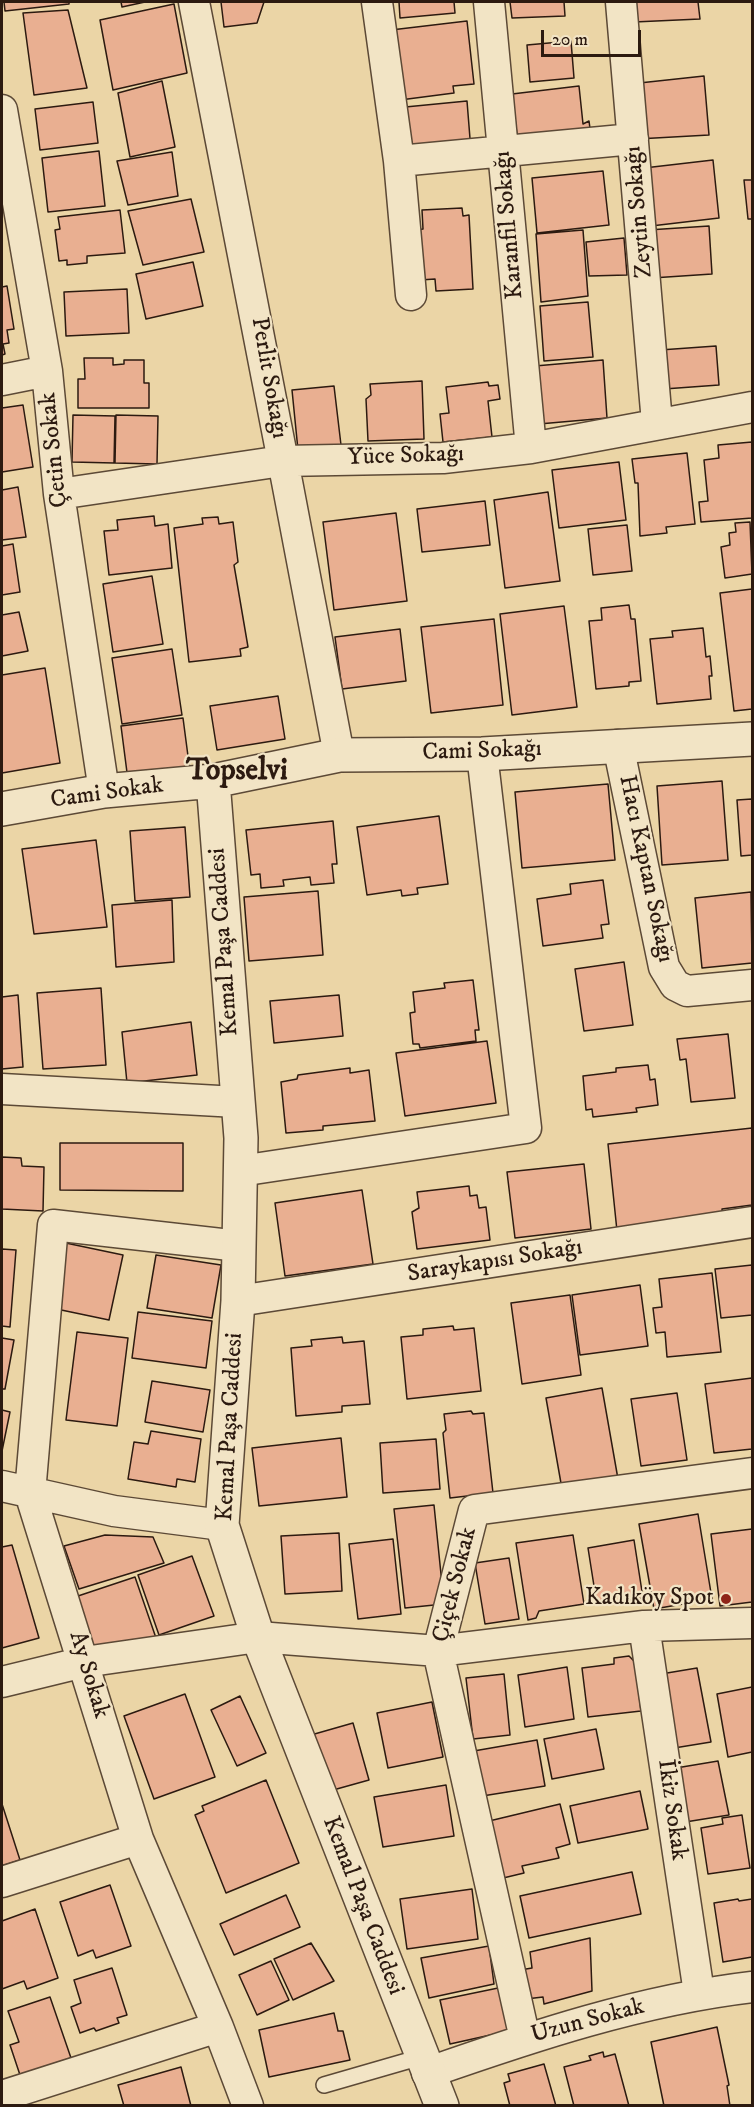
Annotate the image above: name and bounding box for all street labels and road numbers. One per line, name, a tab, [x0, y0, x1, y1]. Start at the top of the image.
street label: Zeytin Sokağı	[620, 145, 660, 279]
street label: Karanfil Sokağı	[489, 150, 531, 300]
street label: Perlit Sokağı	[243, 315, 293, 441]
street label: Çetin Sokak	[35, 391, 75, 509]
street label: Yüce Sokağı	[347, 441, 465, 473]
street label: Cami Sokağı	[422, 736, 542, 768]
street label: Cami Sokak	[49, 772, 165, 816]
street label: Hacı Kaptan Sokağı	[611, 773, 679, 965]
street label: Kemal Paşa Caddesi	[204, 847, 246, 1037]
street label: Saraykapısı Sokağı	[406, 1234, 584, 1290]
street label: Kemal Paşa Caddesi	[212, 1332, 250, 1522]
street label: Çiçek Sokak	[428, 1525, 484, 1645]
street label: Ay Sokak	[61, 1628, 115, 1722]
street label: İkiz Sokak	[650, 1758, 692, 1862]
street label: Kemal Paşa Caddesi	[315, 1813, 409, 1999]
street label: Uzun Sokak	[528, 1993, 648, 2051]

